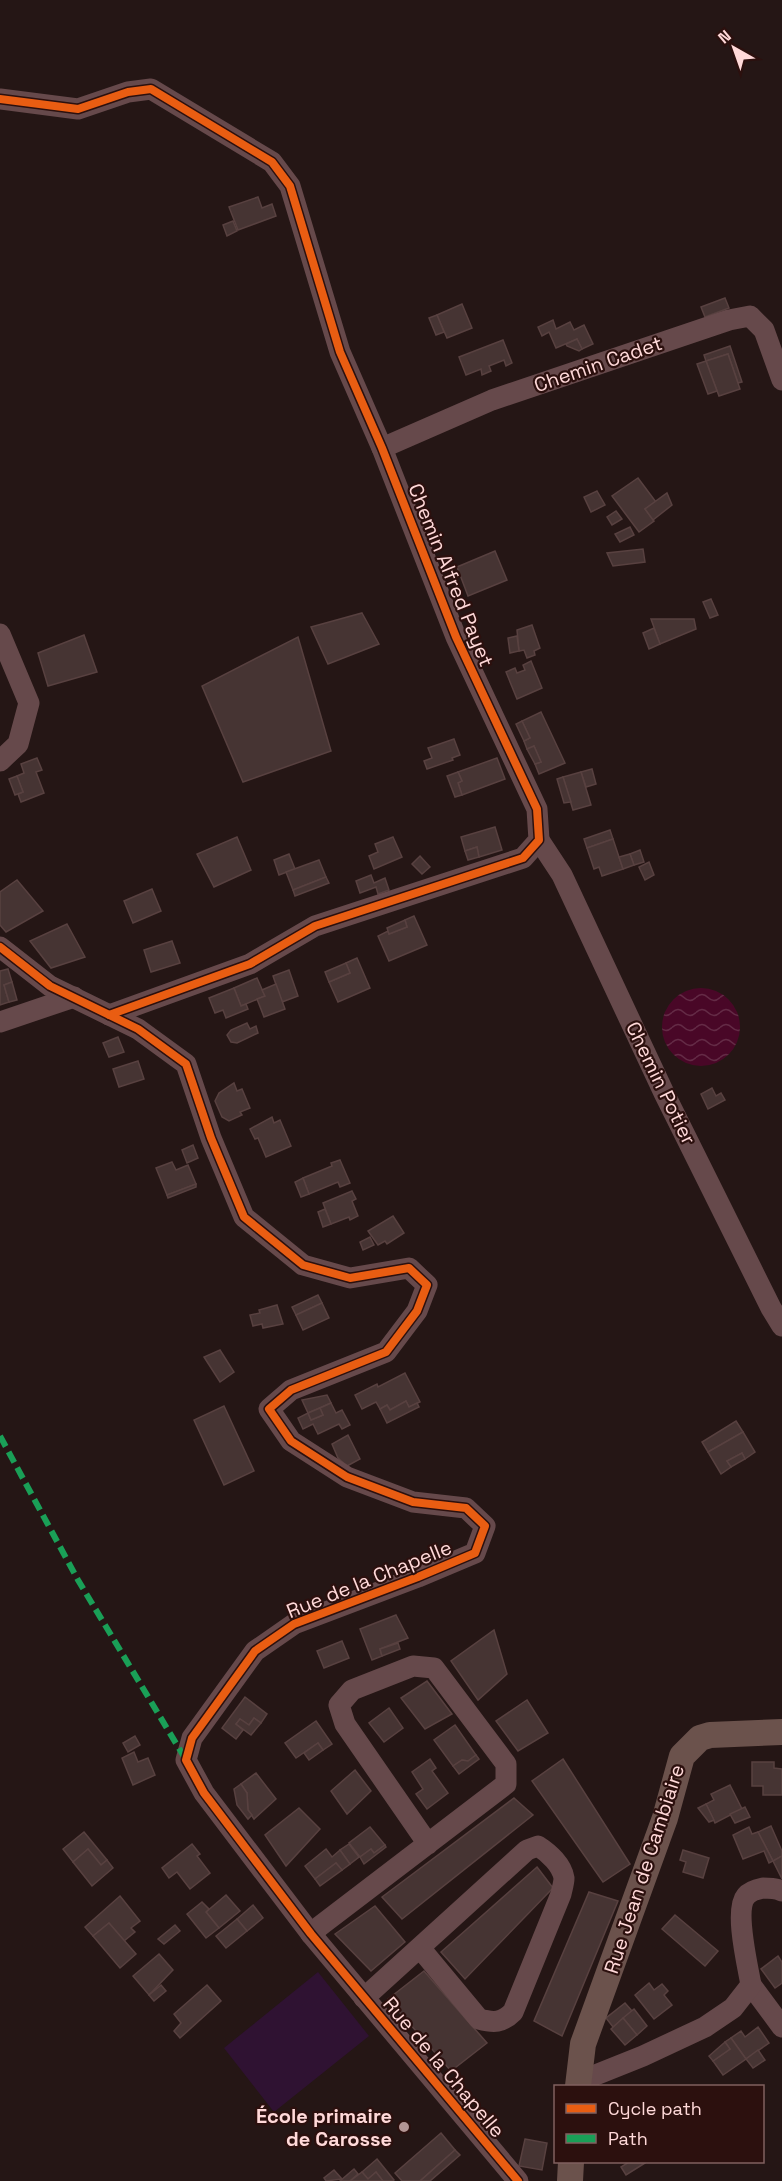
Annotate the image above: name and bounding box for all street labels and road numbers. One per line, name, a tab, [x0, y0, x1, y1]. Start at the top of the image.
street label: Chemin Cadet	[530, 330, 666, 398]
street label: Chemin Alfred Payet	[402, 480, 500, 670]
street label: Chemin Potier	[620, 1017, 702, 1149]
street label: Rue de la Chapelle	[282, 1534, 456, 1624]
street label: Rue Jean de Cambiaire	[598, 1761, 690, 1977]
street label: Rue de la Chapelle	[377, 1991, 511, 2143]

